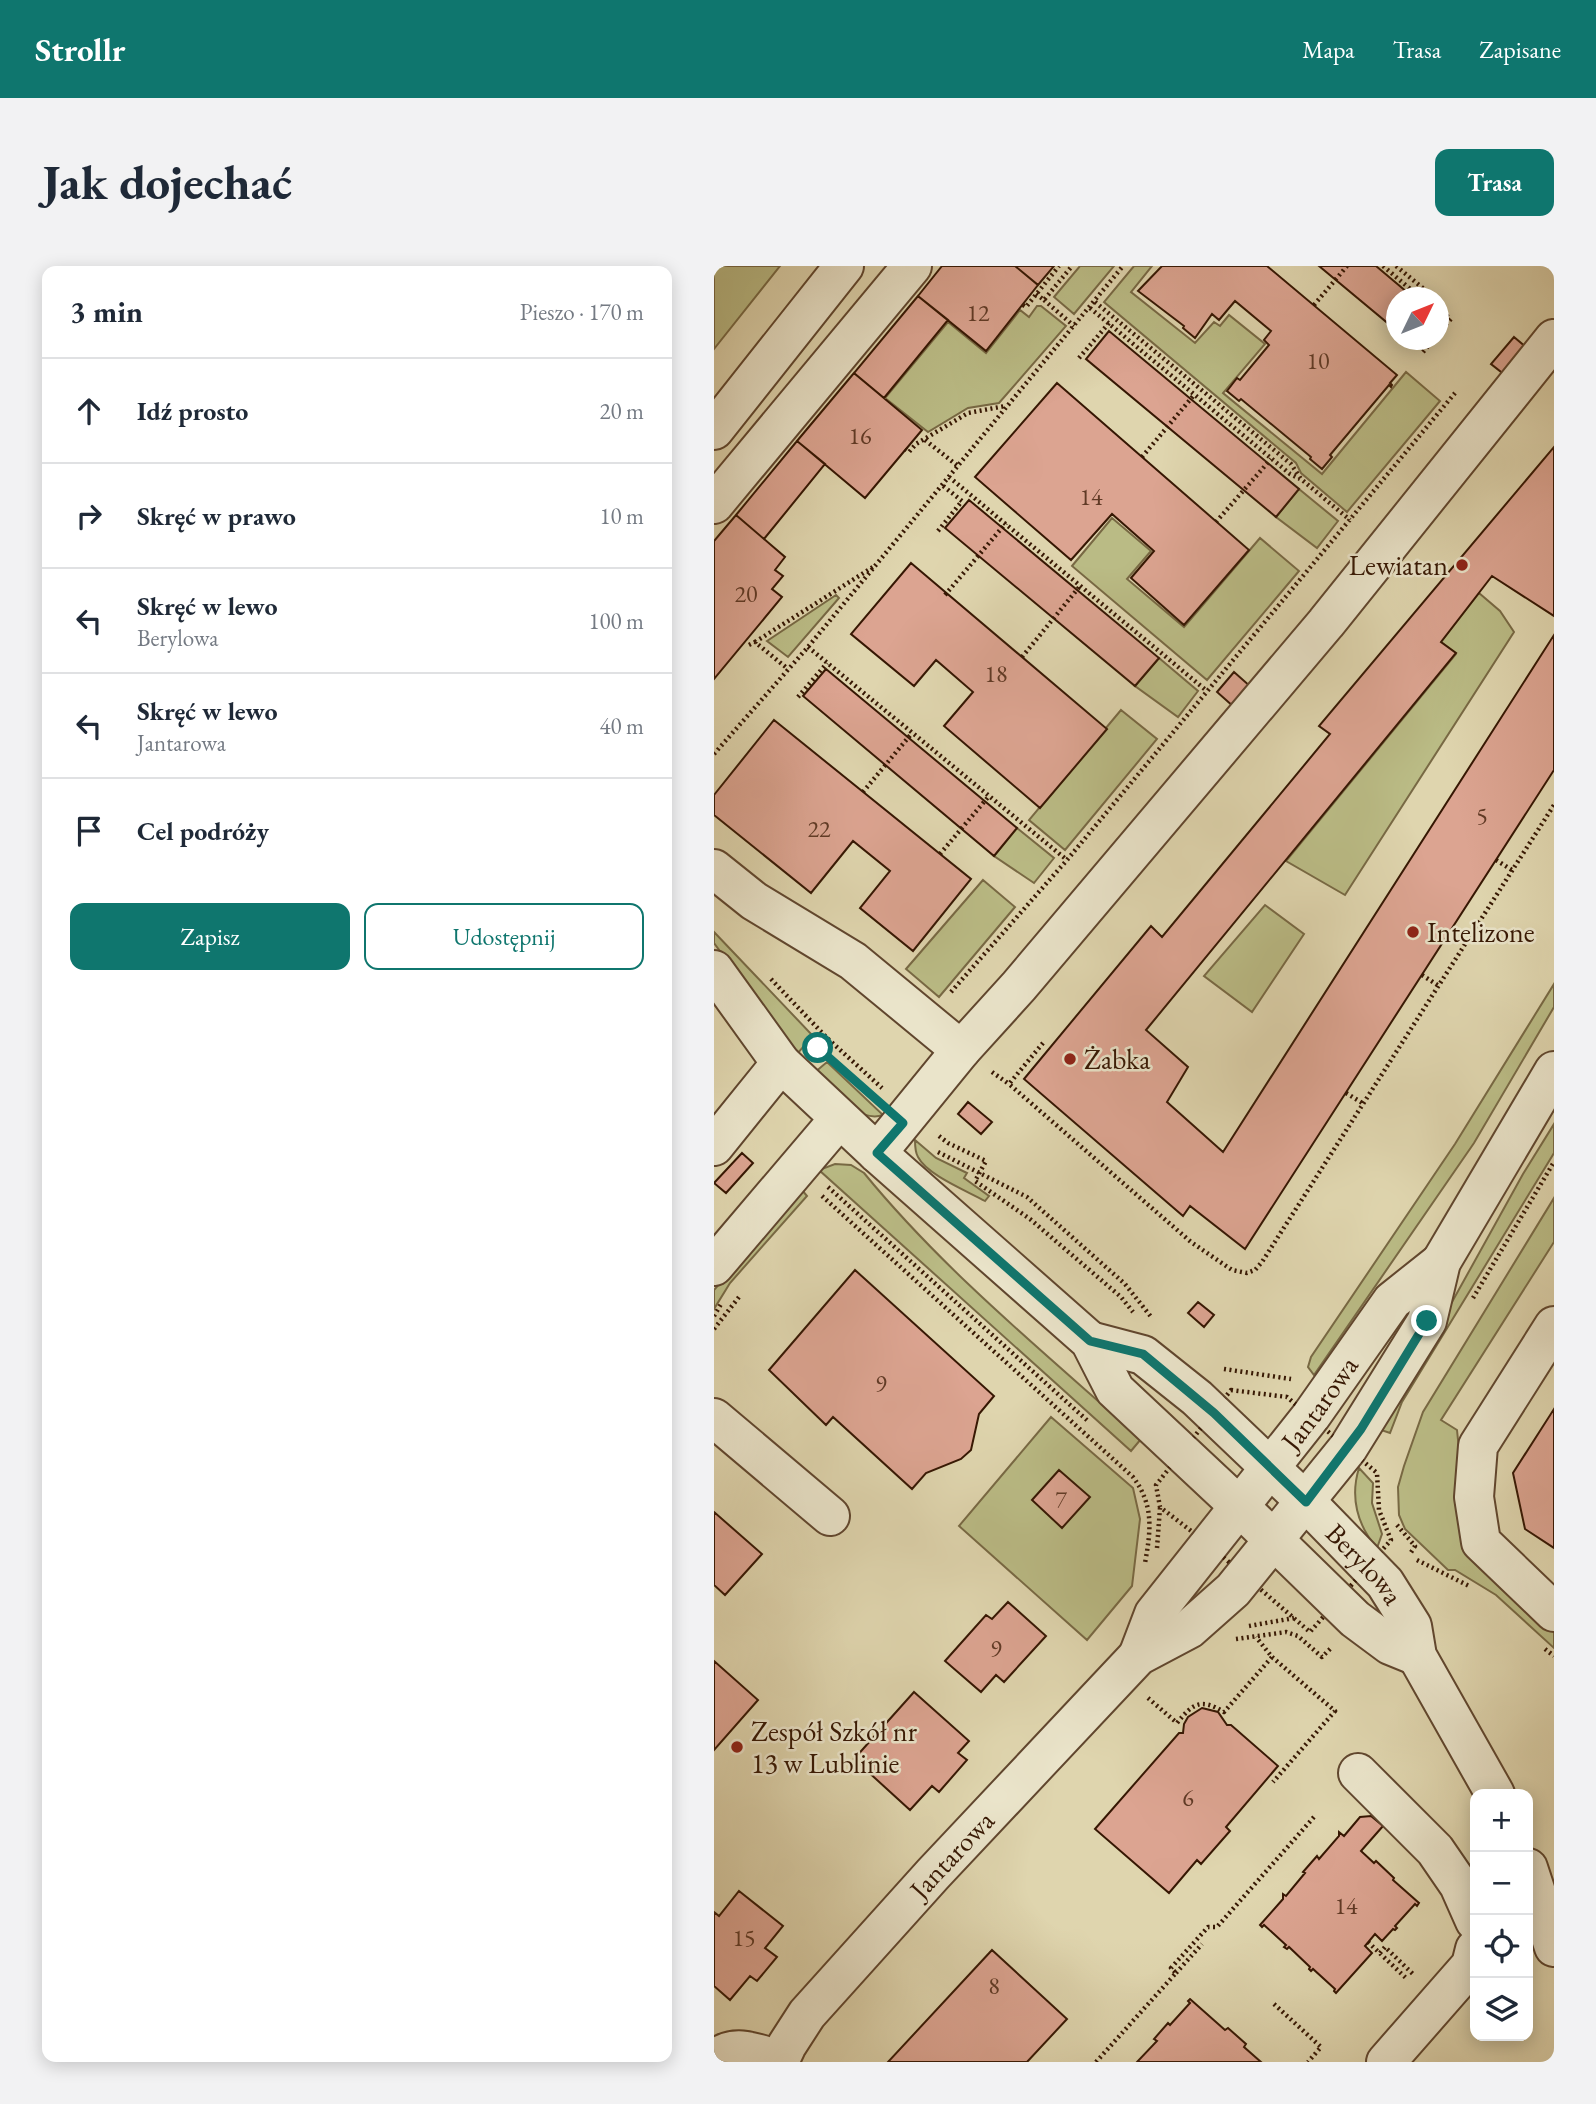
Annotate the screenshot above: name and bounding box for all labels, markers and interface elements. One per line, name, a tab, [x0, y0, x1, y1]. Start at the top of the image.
text: Strollr	[35, 28, 126, 71]
text: Mapa	[1302, 34, 1355, 65]
text: Trasa	[1393, 34, 1441, 65]
text: Zapisane	[1479, 34, 1561, 65]
button: Trasa	[1435, 149, 1554, 216]
text: Jak dojechać	[42, 150, 292, 214]
north arrow	[1386, 287, 1449, 350]
text: 3 min	[70, 292, 143, 331]
text: Pieszo · 170 m	[520, 297, 644, 327]
house number: 12	[966, 297, 990, 328]
house number: 10	[1306, 345, 1330, 376]
icon: ahead	[70, 392, 108, 430]
text: Idź prosto	[137, 394, 248, 428]
text: 20 m	[599, 396, 644, 426]
house number: 16	[848, 420, 872, 451]
house number: 14	[1079, 481, 1103, 512]
icon: right	[70, 497, 108, 535]
text: Skręć w prawo	[137, 499, 296, 533]
text: 10 m	[599, 501, 644, 531]
place label: Lewiatan	[1349, 547, 1448, 583]
marker: Lewiatan	[1454, 557, 1470, 573]
house number: 20	[734, 578, 758, 609]
text: Skręć w lewo	[137, 589, 278, 623]
icon: left	[70, 602, 108, 640]
text: 100 m	[588, 606, 644, 636]
text: Berylowa	[137, 623, 218, 653]
house number: 18	[984, 658, 1008, 689]
text: Skręć w lewo	[137, 694, 278, 728]
icon: left	[70, 707, 108, 745]
text: 40 m	[599, 711, 644, 741]
text: Jantarowa	[137, 728, 226, 758]
house number: 5	[1476, 800, 1488, 831]
icon: arrive	[70, 812, 108, 850]
house number: 22	[807, 813, 831, 844]
text: Cel podróży	[137, 814, 269, 848]
button: Zapisz	[70, 903, 350, 970]
button: Udostępnij	[364, 903, 644, 970]
place label: Intelizone	[1427, 914, 1535, 950]
marker: Intelizone	[1405, 924, 1421, 940]
route start	[802, 1032, 833, 1063]
place label: Żabka	[1084, 1041, 1151, 1077]
marker: Żabka	[1062, 1051, 1078, 1067]
route end	[1411, 1305, 1442, 1336]
street label: Jantarowa	[1272, 1348, 1366, 1459]
house number: 9	[875, 1368, 887, 1399]
house number: 7	[1055, 1484, 1067, 1515]
street label: Berylowa	[1318, 1515, 1412, 1612]
house number: 9	[990, 1633, 1002, 1664]
place label: Zespół Szkół nr 13 w Lublinie	[751, 1713, 918, 1781]
marker: Zespół Szkół nr 13 w Lublinie	[729, 1739, 745, 1755]
house number: 6	[1182, 1782, 1194, 1813]
map controls	[1470, 1789, 1533, 2041]
button: +	[1470, 1789, 1533, 1852]
street label: Jantarowa	[900, 1802, 1002, 1908]
button: −	[1470, 1852, 1533, 1915]
house number: 14	[1334, 1890, 1358, 1921]
button: locate	[1470, 1915, 1533, 1978]
house number: 15	[732, 1922, 756, 1953]
house number: 8	[988, 1970, 1000, 2001]
button: layers	[1470, 1978, 1533, 2041]

